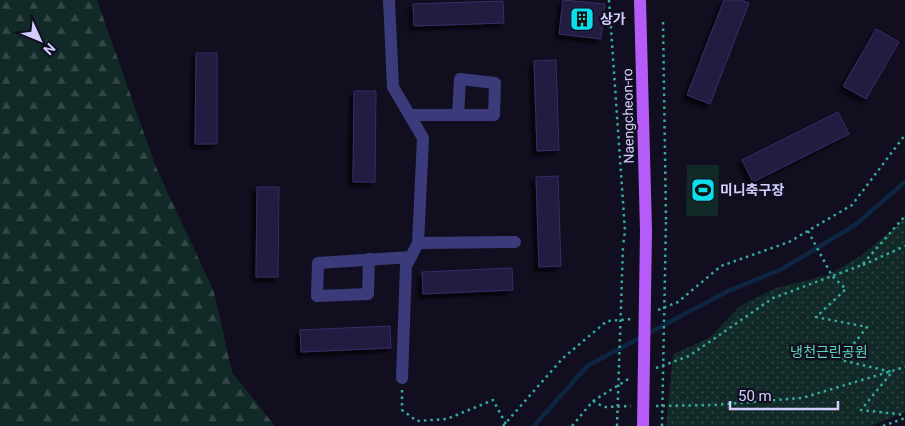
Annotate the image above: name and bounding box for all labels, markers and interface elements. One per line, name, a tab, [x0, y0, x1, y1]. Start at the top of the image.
building icon: 상가	[569, 6, 595, 32]
place label: 상가	[600, 11, 626, 27]
north arrow	[15, 15, 65, 65]
text: N	[40, 40, 59, 58]
street label: Naengcheon-ro	[619, 68, 637, 164]
sports icon: 미니축구장	[690, 177, 716, 203]
place label: 미니축구장	[720, 182, 785, 198]
park label: 냉천근린공원	[790, 344, 868, 360]
scale bar	[730, 378, 838, 410]
text: 50 m	[738, 387, 772, 405]

